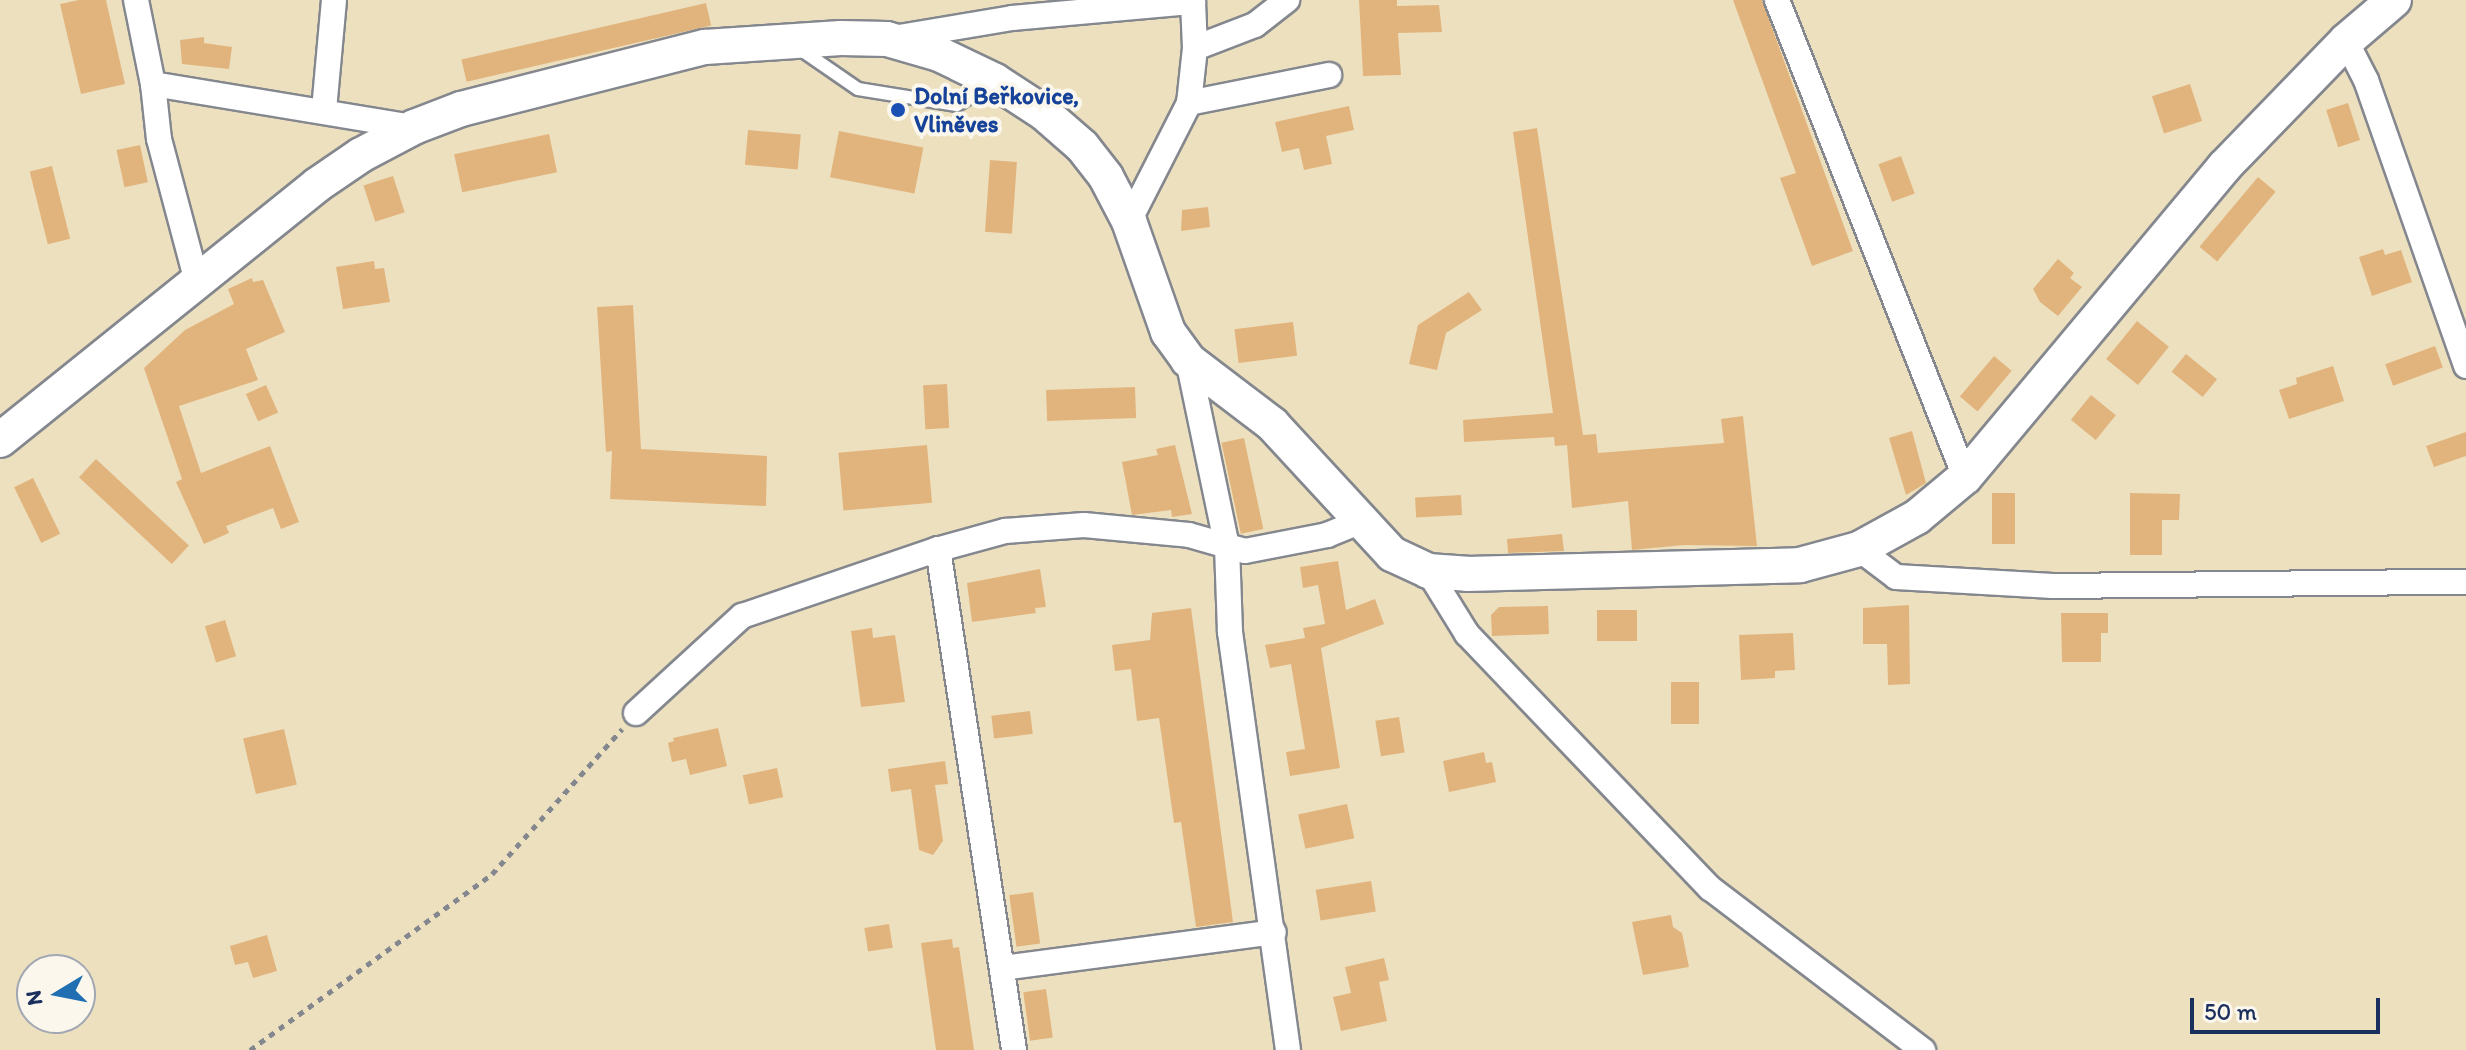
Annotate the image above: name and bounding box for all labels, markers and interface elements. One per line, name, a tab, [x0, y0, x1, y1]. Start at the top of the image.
place label: Dolní Beřkovice, Vliněves	[914, 82, 1080, 138]
marker: Dolní Beřkovice, Vliněves	[889, 101, 907, 119]
north arrow	[16, 954, 96, 1034]
scale bar	[2194, 982, 2384, 1032]
text: N	[19, 988, 48, 1008]
text: 50 m	[2204, 997, 2257, 1026]

